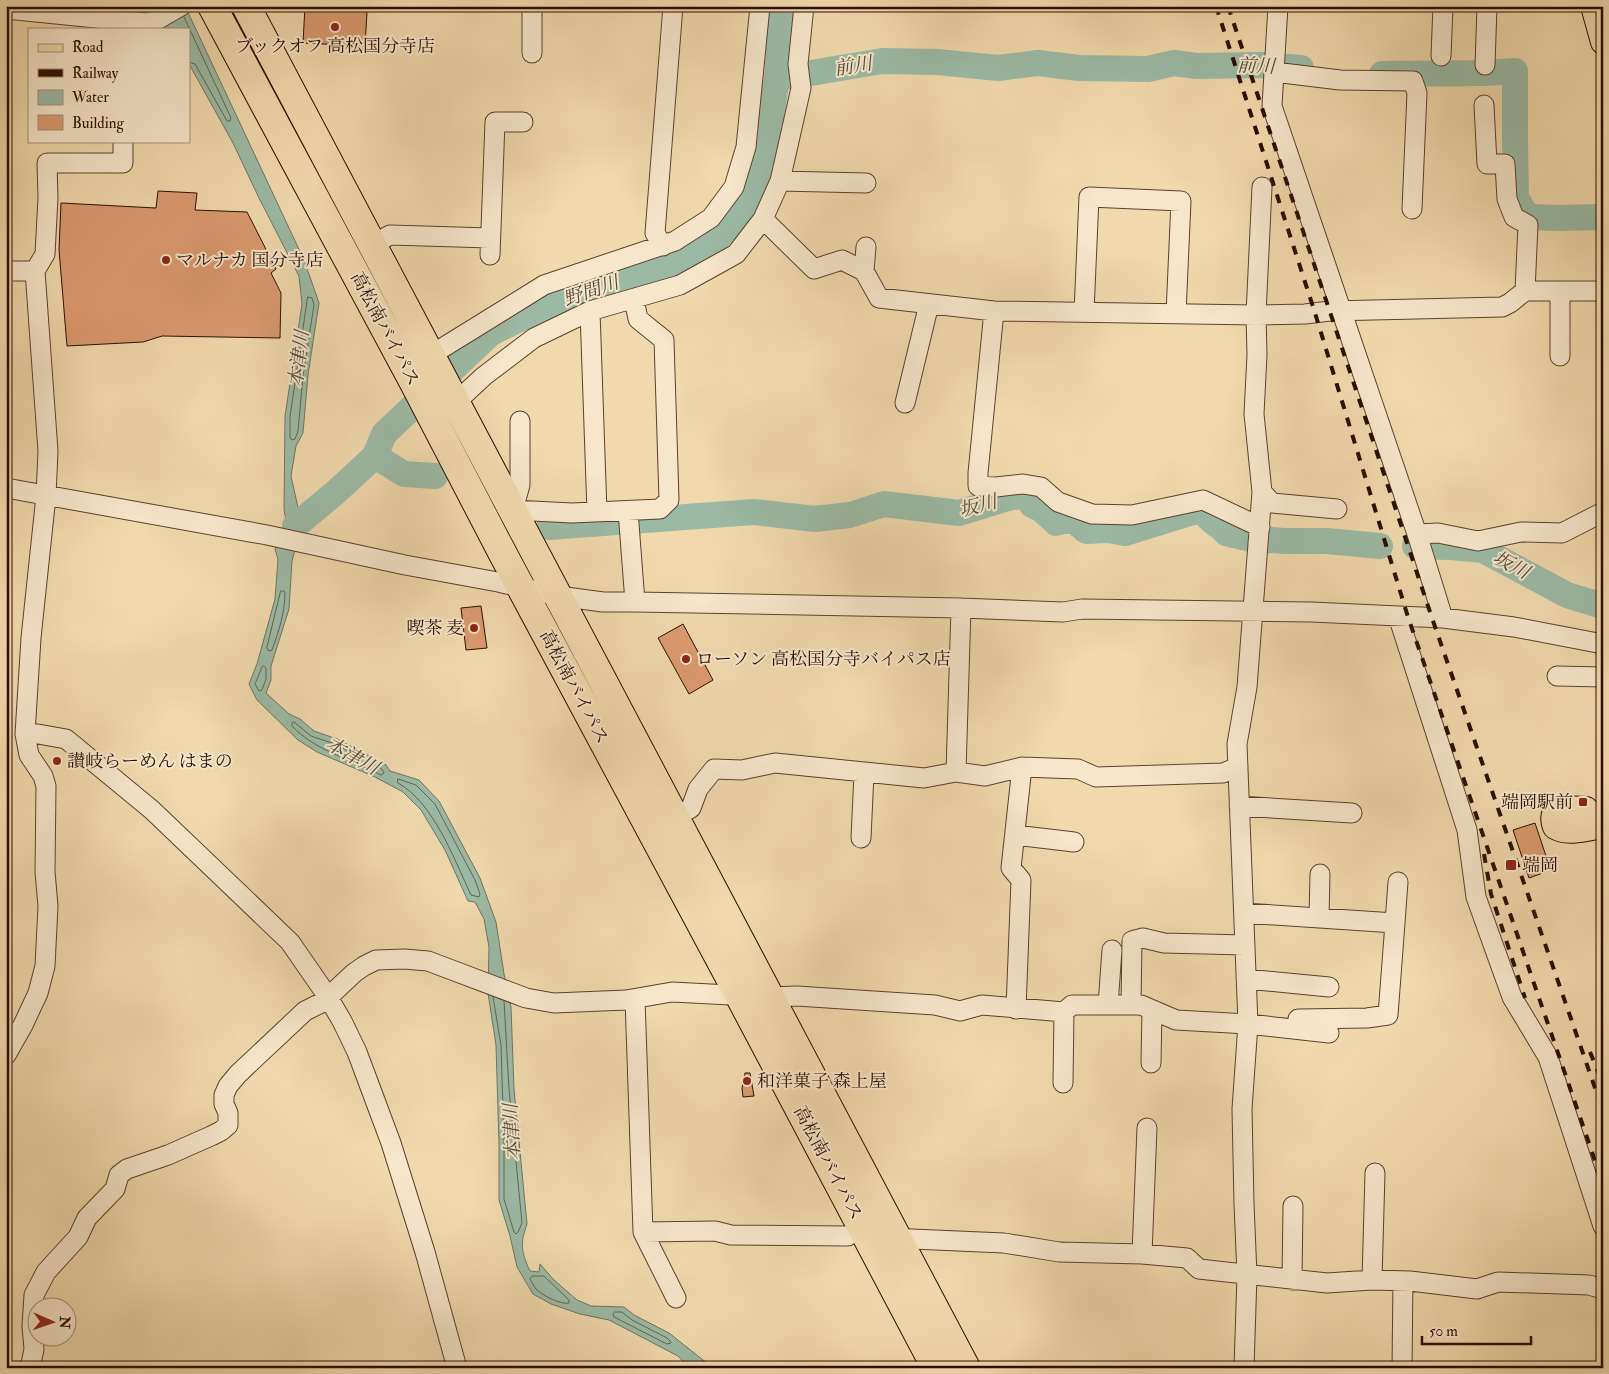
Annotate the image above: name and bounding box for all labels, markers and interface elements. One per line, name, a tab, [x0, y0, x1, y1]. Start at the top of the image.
marker: ブックオフ 高松国分寺店	[329, 21, 341, 33]
legend	[28, 28, 190, 142]
place label: ブックオフ 高松国分寺店	[235, 35, 435, 58]
text: Road	[72, 38, 104, 57]
water label: 前川	[832, 51, 876, 81]
water label: 前川	[1237, 53, 1277, 79]
text: Railway	[72, 64, 119, 83]
text: Water	[71, 88, 109, 107]
text: Building	[72, 114, 124, 133]
place label: マルナカ 国分寺店	[176, 249, 323, 272]
marker: マルナカ 国分寺店	[160, 254, 172, 266]
street label: 高松南バイパス	[345, 268, 425, 390]
water label: 野間川	[560, 270, 624, 312]
water label: 本津川	[284, 327, 315, 389]
water label: 坂川	[957, 489, 1001, 522]
water label: 坂川	[1489, 545, 1535, 585]
place label: 喫茶 麦	[406, 617, 464, 640]
marker: 喫茶 麦	[468, 622, 480, 634]
street label: 高松南バイパス	[534, 626, 614, 748]
place label: ローソン 高松国分寺バイパス店	[696, 648, 951, 671]
marker: ローソン 高松国分寺バイパス店	[680, 653, 692, 665]
water label: 本津川	[321, 732, 384, 781]
place label: 讃岐らーめん はまの	[67, 750, 233, 773]
marker: 讃岐らーめん はまの	[51, 755, 63, 767]
place label: 端岡駅前	[1501, 791, 1573, 814]
marker: 端岡駅前	[1577, 796, 1589, 808]
place label: 端岡	[1522, 854, 1558, 877]
marker: 端岡	[1504, 858, 1518, 872]
place label: 和洋菓子 森上屋	[757, 1070, 887, 1093]
marker: 和洋菓子 森上屋	[741, 1075, 753, 1087]
water label: 本津川	[498, 1101, 525, 1161]
street label: 高松南バイパス	[788, 1102, 868, 1224]
north arrow	[28, 1296, 78, 1346]
scale bar	[1422, 1314, 1530, 1346]
text: N	[56, 1315, 73, 1329]
text: 50 m	[1429, 1322, 1458, 1341]

